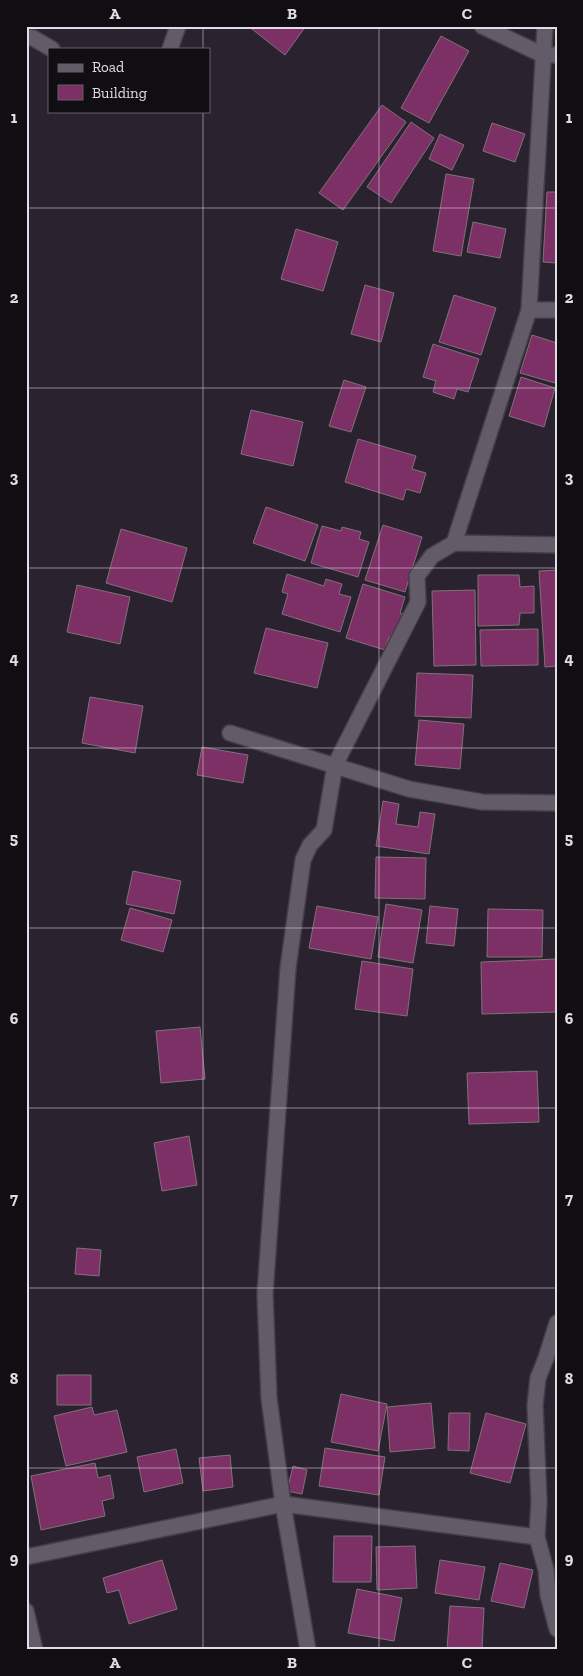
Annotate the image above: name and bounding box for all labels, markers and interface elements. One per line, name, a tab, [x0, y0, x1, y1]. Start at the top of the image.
text: A	[110, 4, 121, 23]
text: B	[287, 4, 297, 23]
text: C	[462, 4, 472, 23]
legend	[48, 48, 210, 112]
text: Road	[92, 58, 125, 76]
text: Building	[92, 84, 147, 102]
text: 1	[11, 108, 18, 127]
text: 1	[566, 108, 573, 127]
text: 2	[10, 288, 19, 307]
text: 2	[565, 288, 574, 307]
text: 3	[10, 468, 19, 487]
text: 3	[565, 468, 574, 487]
text: 4	[9, 649, 19, 668]
text: 4	[564, 649, 574, 668]
text: 5	[10, 829, 18, 848]
text: 5	[565, 829, 573, 848]
text: 6	[10, 1009, 19, 1028]
text: 6	[565, 1009, 574, 1028]
text: 7	[10, 1189, 18, 1208]
text: 7	[565, 1189, 573, 1208]
text: 8	[10, 1369, 19, 1388]
text: 8	[565, 1369, 574, 1388]
text: 9	[10, 1549, 19, 1568]
text: 9	[565, 1549, 574, 1568]
text: A	[110, 1653, 121, 1672]
text: B	[287, 1653, 297, 1672]
text: C	[462, 1653, 472, 1672]

